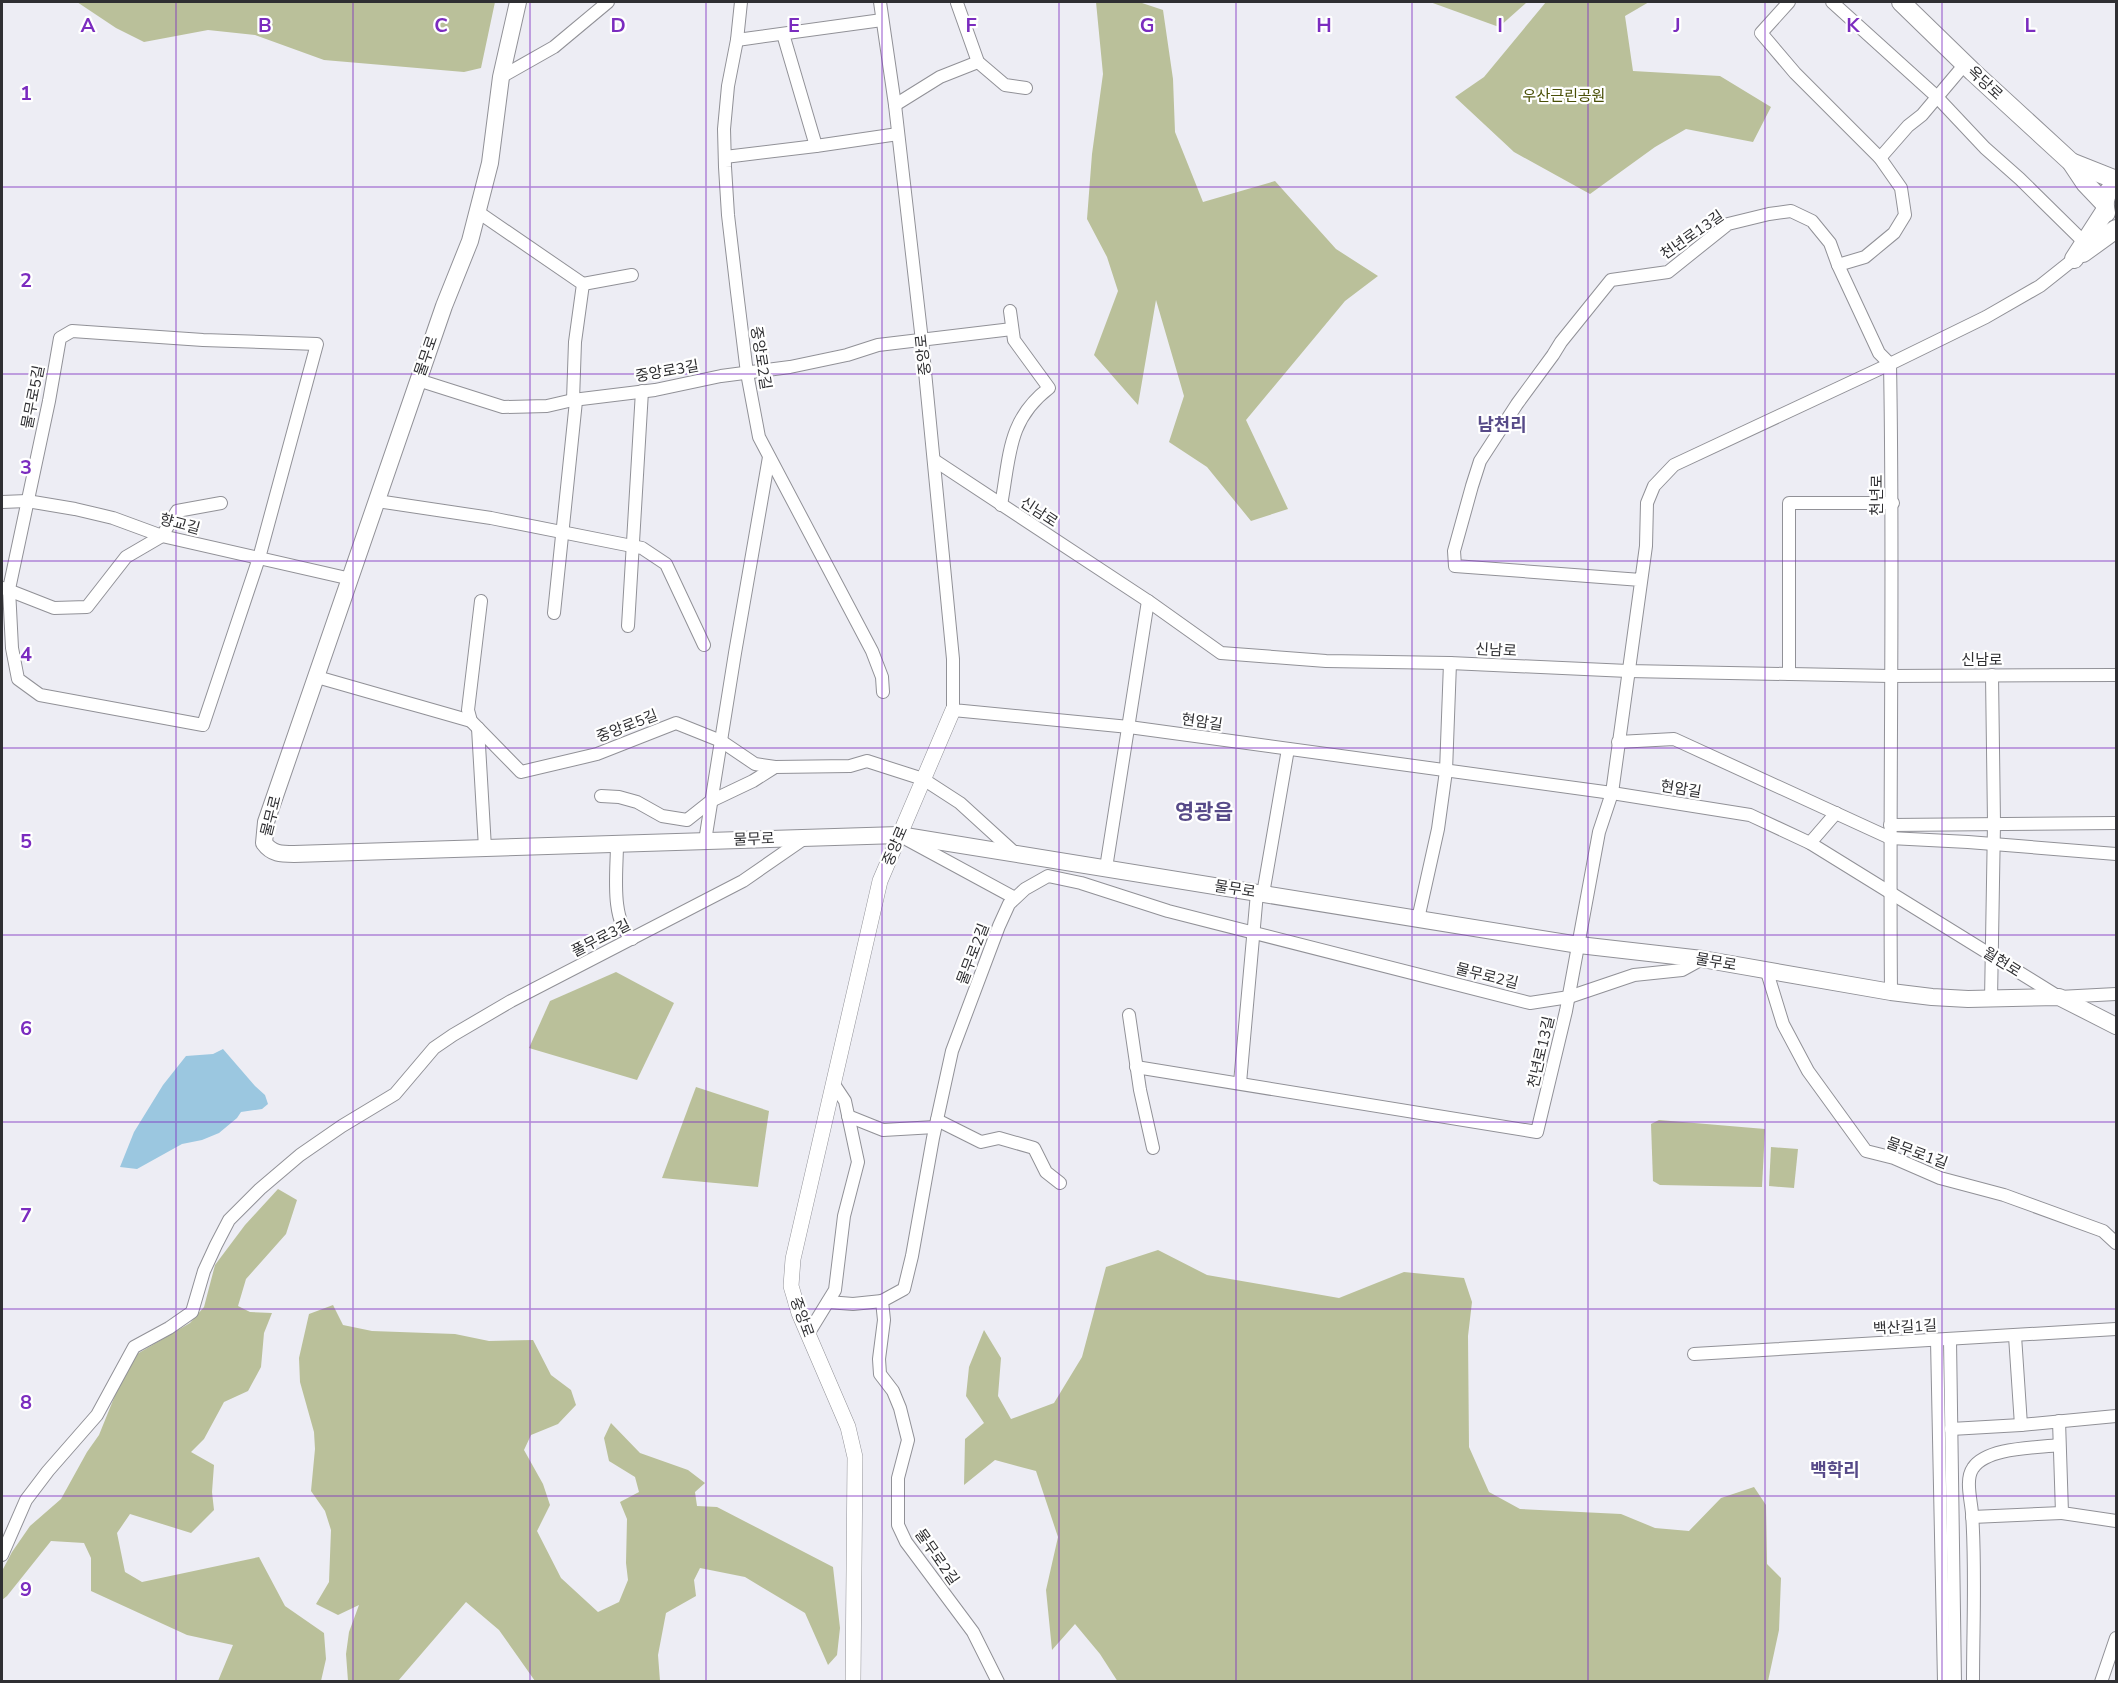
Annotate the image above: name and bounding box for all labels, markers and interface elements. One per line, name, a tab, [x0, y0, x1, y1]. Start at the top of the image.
text: A	[81, 12, 96, 39]
text: B	[258, 12, 272, 39]
text: C	[434, 12, 448, 39]
text: D	[610, 12, 626, 39]
text: E	[788, 12, 800, 39]
text: F	[965, 12, 977, 39]
text: G	[1140, 12, 1154, 39]
text: H	[1316, 12, 1332, 39]
text: I	[1497, 12, 1503, 39]
text: J	[1672, 12, 1681, 39]
text: K	[1846, 12, 1860, 39]
text: L	[2024, 12, 2036, 39]
street label: 옥당로	[1963, 62, 2007, 104]
text: 1	[20, 80, 32, 107]
park label: 우산근린공원	[1523, 86, 1605, 106]
street label: 천년로13길	[1656, 206, 1728, 264]
text: 2	[20, 267, 32, 294]
street label: 중앙로2길	[746, 325, 776, 391]
street label: 물무로	[410, 333, 442, 379]
street label: 중앙로	[911, 333, 935, 377]
street label: 중앙로3길	[634, 356, 700, 386]
street label: 물무로5길	[17, 364, 49, 430]
district label: 남천리	[1477, 413, 1527, 437]
text: 3	[20, 454, 32, 481]
street label: 천년로	[1867, 474, 1887, 516]
street label: 신남로	[1016, 492, 1062, 532]
street label: 향교길	[157, 509, 203, 539]
street label: 신남로	[1475, 639, 1517, 661]
text: 4	[20, 641, 32, 668]
street label: 신남로	[1961, 650, 2003, 670]
street label: 중앙로5길	[593, 705, 661, 747]
street label: 현암길	[1180, 709, 1224, 735]
street label: 현암길	[1659, 776, 1703, 802]
street label: 물무로	[256, 793, 286, 839]
district label: 영광읍	[1175, 798, 1233, 826]
street label: 중앙로	[878, 823, 912, 869]
text: 5	[20, 828, 32, 855]
street label: 물무로	[733, 828, 775, 850]
street label: 물무로	[1213, 876, 1257, 902]
street label: 풀무로3길	[568, 915, 634, 961]
street label: 물무로2길	[952, 920, 994, 988]
street label: 월현로	[1979, 943, 2025, 981]
street label: 물무로	[1694, 949, 1738, 975]
street label: 물무로2길	[1453, 959, 1521, 993]
street label: 천년로13길	[1523, 1014, 1559, 1090]
text: 6	[20, 1015, 32, 1042]
street label: 물무로1길	[1883, 1133, 1951, 1173]
text: 7	[20, 1202, 32, 1229]
street label: 중앙로	[786, 1294, 818, 1340]
street label: 백산길1길	[1872, 1315, 1938, 1339]
text: 8	[20, 1389, 32, 1416]
district label: 백학리	[1810, 1458, 1860, 1482]
street label: 물무로2길	[910, 1525, 964, 1589]
text: 9	[20, 1576, 32, 1603]

